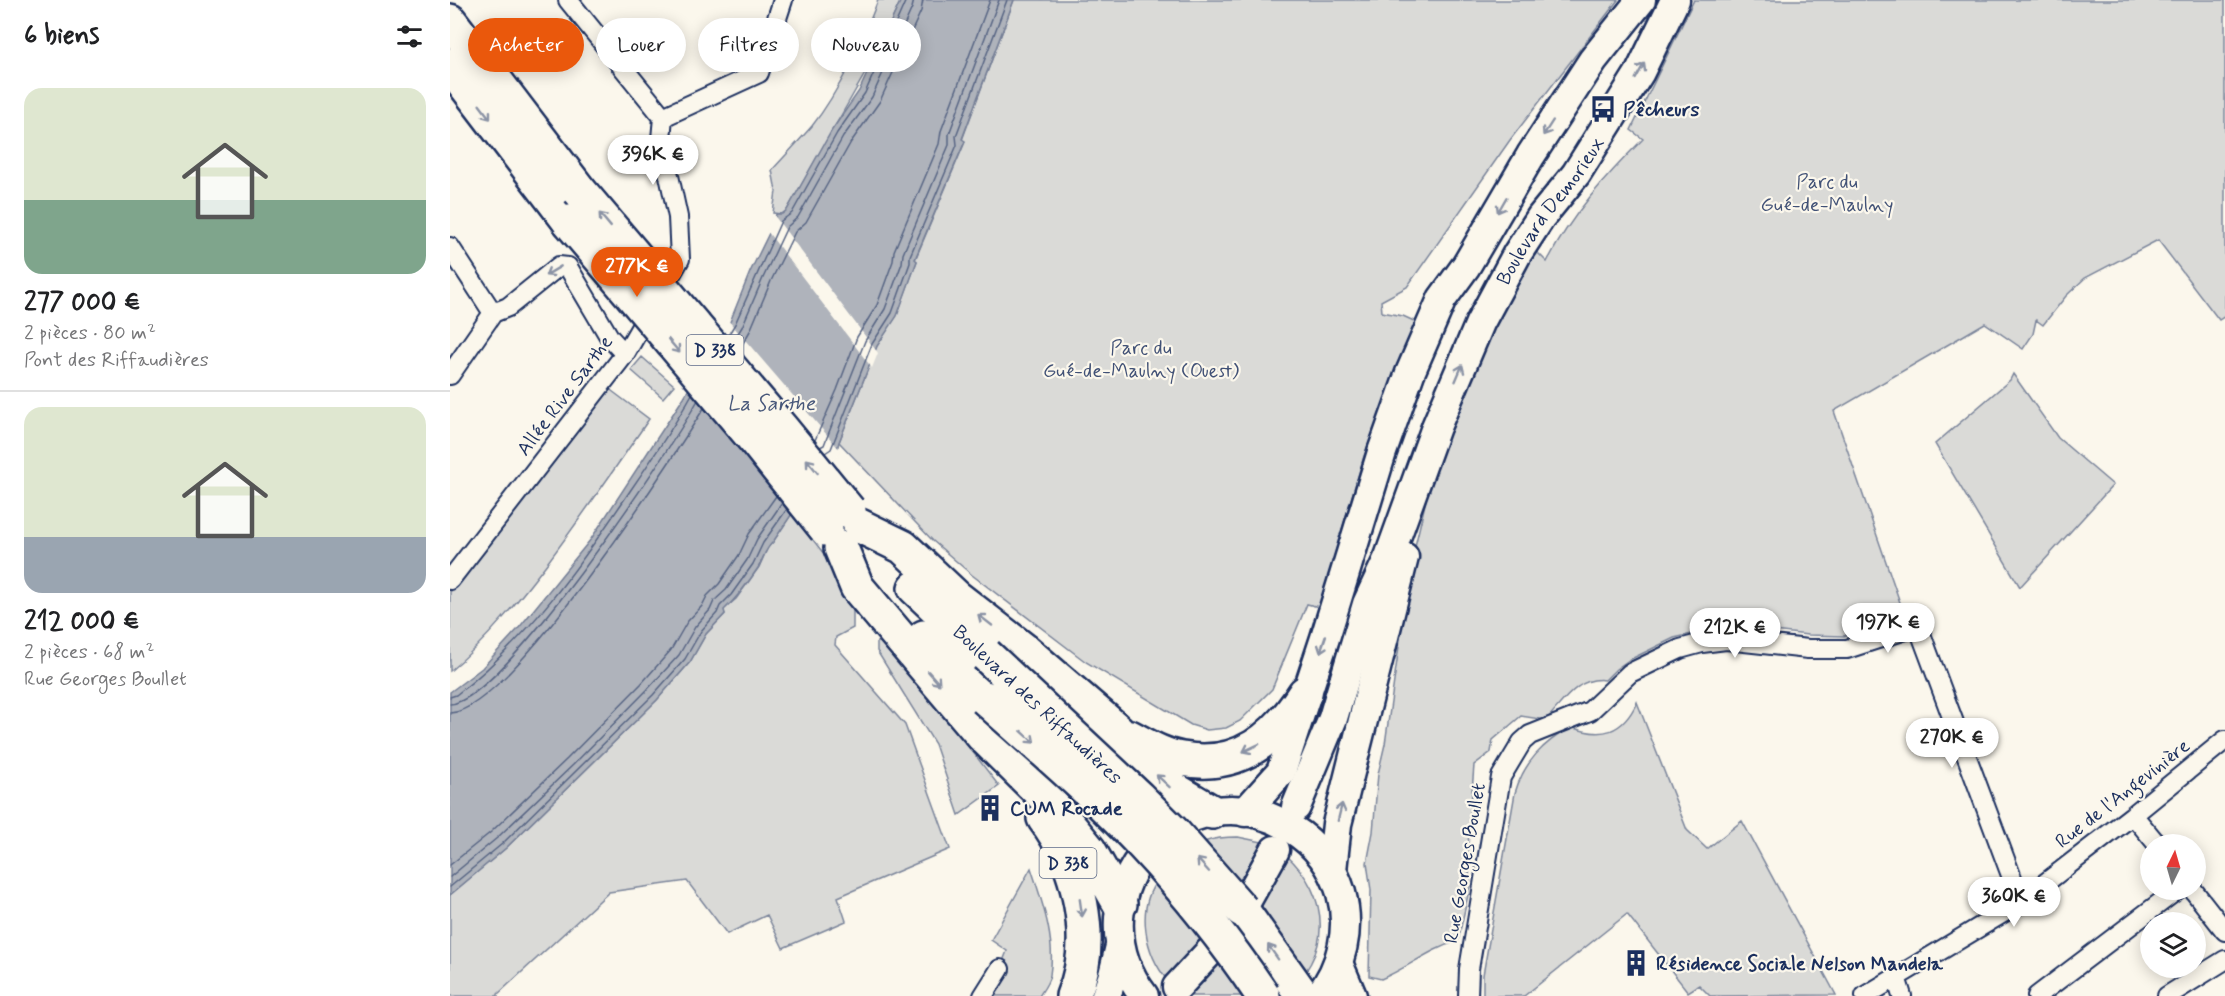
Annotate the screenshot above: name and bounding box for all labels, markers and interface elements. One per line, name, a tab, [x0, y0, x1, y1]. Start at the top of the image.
chip: Acheter	[468, 18, 584, 72]
chip: Louer	[596, 18, 686, 72]
chip: Filtres	[698, 18, 799, 72]
chip: Nouveau	[811, 18, 921, 72]
text: 6 biens	[24, 19, 100, 53]
icon: filters	[393, 20, 426, 53]
one-way arrow	[1635, 62, 1646, 80]
bus stop icon: Pêcheurs	[1588, 94, 1618, 124]
place label: Pêcheurs	[1623, 97, 1699, 124]
one-way arrow	[479, 103, 492, 119]
one-way arrow	[1541, 120, 1554, 137]
icon: home	[171, 127, 279, 235]
street label: Boulevard Demorieux	[1491, 132, 1611, 290]
pin: 396K €	[604, 135, 702, 186]
text: 396K €	[621, 141, 685, 168]
park label: Parc du Gué-de-Maulny	[1761, 169, 1893, 219]
one-way arrow	[1495, 196, 1507, 213]
one-way arrow	[598, 213, 612, 228]
pin: 277K €	[588, 247, 686, 298]
text: 277K €	[605, 253, 669, 280]
one-way arrow	[545, 266, 562, 278]
text: 277 000 €	[24, 286, 140, 320]
text: 2 pièces · 80 m²	[24, 320, 156, 347]
street label: Allée Rive Sarthe	[511, 330, 620, 462]
road number: D 338	[686, 335, 744, 365]
park label: Parc du Gué-de-Maulny (Ouest)	[1043, 335, 1239, 385]
one-way arrow	[668, 337, 681, 353]
text: Pont des Riffaudières	[24, 347, 209, 374]
one-way arrow	[1454, 364, 1465, 383]
water label: La Sarthe	[727, 390, 816, 418]
icon: home	[171, 446, 279, 554]
one-way arrow	[806, 458, 819, 474]
pin: 197K €	[1839, 603, 1937, 654]
text: 212 000 €	[24, 605, 140, 639]
pin: 212K €	[1686, 608, 1784, 659]
text: 197K €	[1856, 609, 1920, 636]
one-way arrow	[978, 614, 994, 626]
text: 212K €	[1704, 614, 1766, 641]
street label: Boulevard des Riffaudières	[946, 619, 1128, 791]
one-way arrow	[1316, 634, 1327, 653]
text: 2 pièces · 68 m²	[24, 639, 154, 666]
text: Rue Georges Boullet	[24, 666, 187, 693]
one-way arrow	[927, 670, 941, 685]
pin: 270K €	[1903, 718, 2001, 769]
text: 270K €	[1920, 724, 1984, 751]
one-way arrow	[1021, 730, 1036, 744]
street label: Rue de l'Angevinière	[2050, 733, 2197, 857]
one-way arrow	[1242, 743, 1260, 755]
one-way arrow	[1156, 773, 1171, 788]
street label: Rue Georges Boullet	[1438, 781, 1494, 946]
building icon: CUM Rocade	[975, 793, 1005, 823]
place label: CUM Rocade	[1010, 796, 1123, 823]
one-way arrow	[1334, 803, 1346, 822]
north arrow	[2140, 834, 2206, 900]
map controls	[2140, 834, 2206, 978]
road number: D 338	[1040, 848, 1096, 878]
one-way arrow	[1196, 858, 1210, 873]
pin: 360K €	[1965, 877, 2063, 928]
text: 360K €	[1982, 883, 2046, 910]
one-way arrow	[1076, 898, 1087, 918]
button: layers	[2140, 912, 2206, 978]
one-way arrow	[1267, 945, 1279, 961]
building icon: Résidence Sociale Nelson Mandela	[1621, 948, 1651, 978]
place label: Résidence Sociale Nelson Mandela	[1656, 951, 1944, 978]

